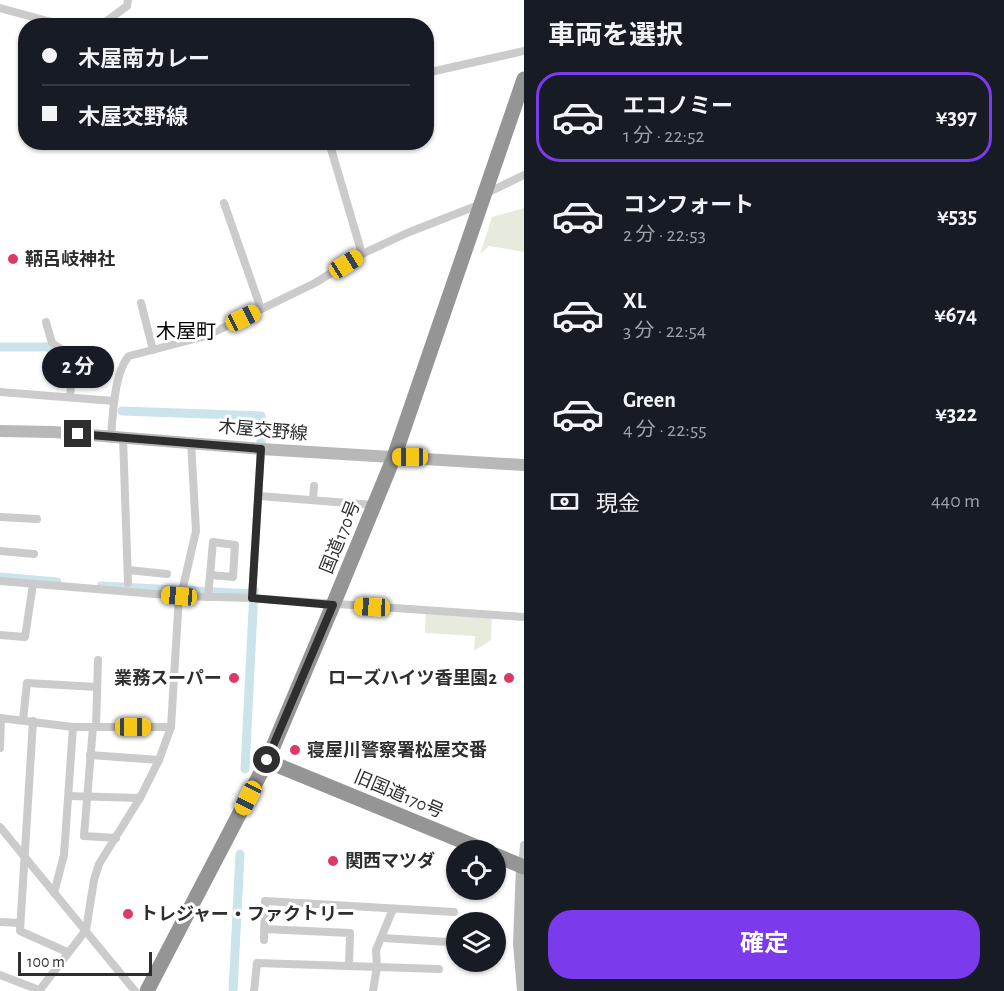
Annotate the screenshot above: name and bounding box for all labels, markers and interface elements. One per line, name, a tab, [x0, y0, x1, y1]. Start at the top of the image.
text: 車両を選択	[548, 22, 683, 49]
text: 木屋南カレー	[78, 48, 210, 70]
icon: car	[551, 90, 605, 144]
text: エコノミー	[623, 95, 733, 117]
text: 木屋交野線	[78, 106, 188, 128]
text: ¥397	[936, 106, 977, 128]
text: 1 分 · 22:52	[623, 126, 705, 146]
icon: car	[551, 189, 605, 243]
text: コンフォート	[623, 194, 754, 216]
text: ¥535	[937, 205, 977, 227]
text: 2 分 · 22:53	[623, 225, 706, 245]
car	[326, 247, 366, 281]
place label: 鞆呂岐神社	[25, 249, 115, 269]
marker: 鞆呂岐神社	[6, 252, 20, 266]
icon: car	[551, 288, 605, 342]
text: XL	[623, 290, 646, 312]
car	[223, 302, 263, 334]
text: ¥674	[934, 304, 977, 326]
district label: 木屋町	[156, 321, 216, 342]
text: 3 分 · 22:54	[623, 321, 706, 341]
callout: 2 分	[42, 347, 114, 389]
text: 2 分	[62, 357, 94, 377]
icon: car	[551, 387, 605, 441]
text: Green	[623, 389, 676, 411]
text: ¥322	[935, 403, 977, 425]
street label: 木屋交野線	[217, 416, 309, 444]
route end	[64, 420, 91, 447]
text: 4 分 · 22:55	[623, 420, 707, 440]
car	[392, 448, 428, 466]
icon: cash	[548, 485, 581, 518]
text: 440 m	[931, 491, 980, 511]
text: 現金	[596, 493, 640, 515]
street label: 国道170号	[316, 497, 364, 577]
car	[160, 585, 198, 607]
car	[354, 597, 390, 617]
place label: 業務スーパー	[114, 668, 222, 688]
place label: ローズハイツ香里園2	[328, 668, 498, 688]
marker: 業務スーパー	[227, 671, 241, 685]
marker: ローズハイツ香里園2	[502, 671, 516, 685]
car	[115, 718, 151, 736]
place label: 寝屋川警察署松屋交番	[307, 740, 487, 760]
marker: 寝屋川警察署松屋交番	[288, 743, 302, 757]
route start	[253, 746, 280, 773]
street label: 旧国道170号	[351, 766, 447, 822]
car	[232, 778, 264, 818]
map controls	[446, 840, 506, 972]
button: locate	[446, 840, 506, 900]
place label: 関西マツダ	[345, 851, 435, 871]
marker: 関西マツダ	[326, 854, 340, 868]
place label: トレジャー・ファクトリー	[140, 905, 355, 924]
marker: トレジャー・ファクトリー	[121, 907, 135, 921]
button: 確定	[548, 910, 980, 979]
button: layers	[446, 912, 506, 972]
scale bar	[18, 949, 152, 976]
text: 100 m	[27, 954, 65, 970]

